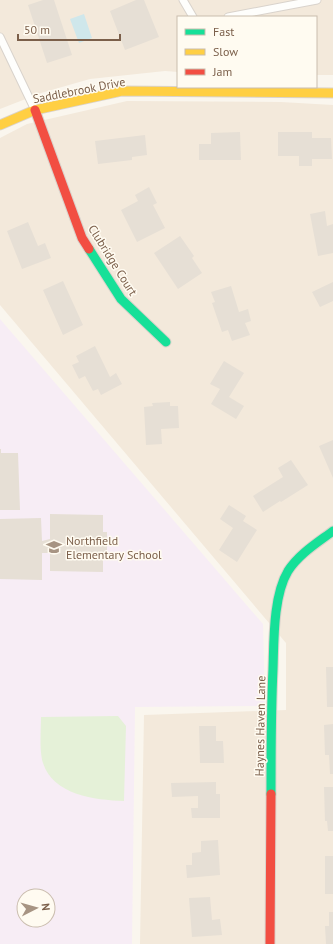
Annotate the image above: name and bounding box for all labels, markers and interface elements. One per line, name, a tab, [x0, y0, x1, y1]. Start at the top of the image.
scale bar	[18, 16, 120, 42]
legend	[177, 16, 317, 88]
text: 50 m	[24, 22, 50, 37]
text: Fast	[213, 24, 234, 39]
text: Slow	[213, 44, 238, 59]
text: Jam	[212, 64, 232, 79]
street label: Saddlebrook Drive	[32, 74, 126, 106]
street label: Clubridge Court	[85, 222, 141, 298]
place label: Northfield Elementary School	[66, 533, 162, 562]
school or university icon: Northfield Elementary School	[45, 538, 63, 556]
street label: Haynes Haven Lane	[252, 676, 268, 776]
north arrow	[16, 888, 56, 928]
text: N	[39, 903, 53, 911]

